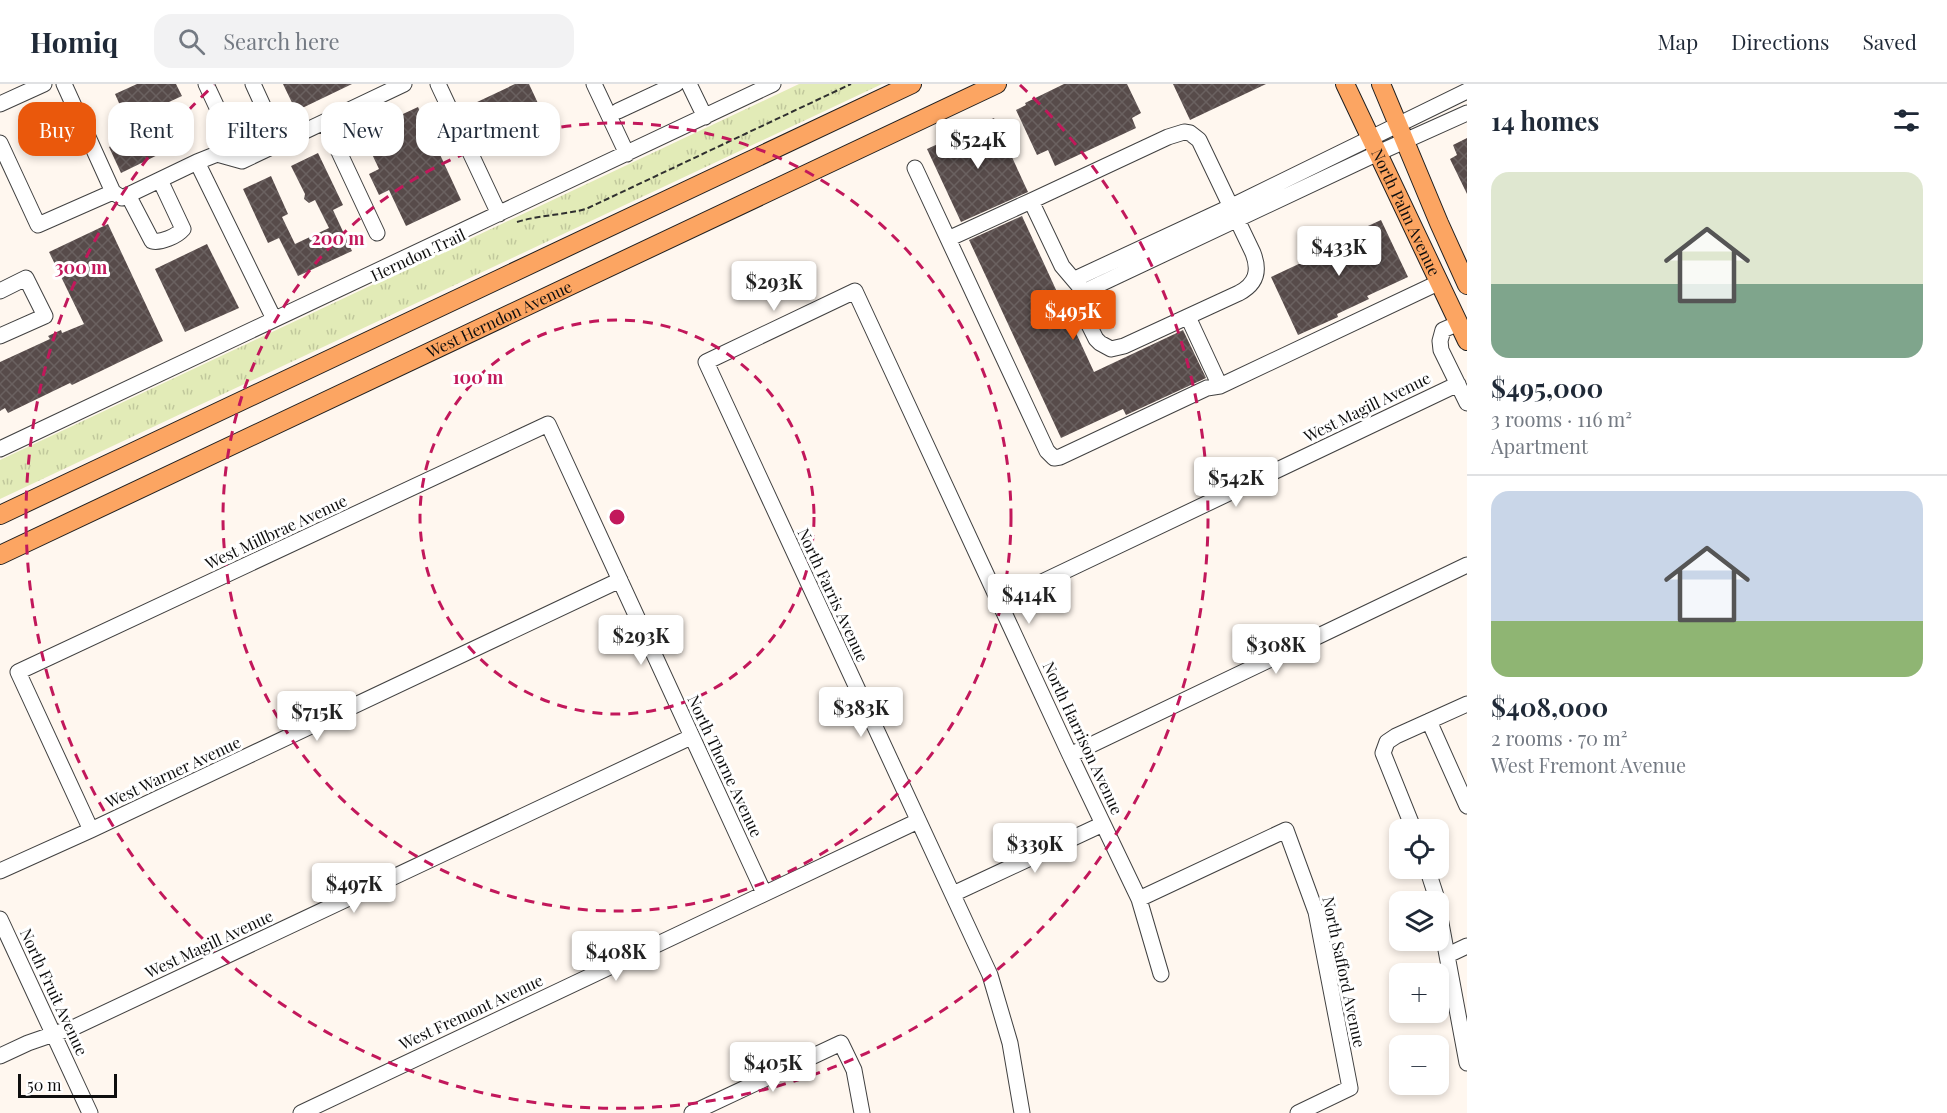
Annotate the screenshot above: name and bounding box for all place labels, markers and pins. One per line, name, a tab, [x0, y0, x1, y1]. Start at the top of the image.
pin: $524K	[936, 119, 1020, 170]
pin: $433K	[1297, 226, 1381, 277]
pin: $293K	[732, 261, 816, 312]
pin: $495K	[1031, 290, 1115, 341]
pin: $542K	[1194, 457, 1278, 508]
centre of rings	[607, 507, 627, 527]
pin: $414K	[987, 574, 1071, 625]
pin: $293K	[599, 615, 683, 666]
pin: $308K	[1234, 624, 1318, 675]
pin: $383K	[819, 687, 903, 738]
pin: $715K	[275, 691, 359, 742]
pin: $339K	[993, 823, 1077, 874]
pin: $497K	[312, 863, 396, 914]
pin: $408K	[574, 931, 658, 982]
pin: $405K	[731, 1042, 815, 1093]

